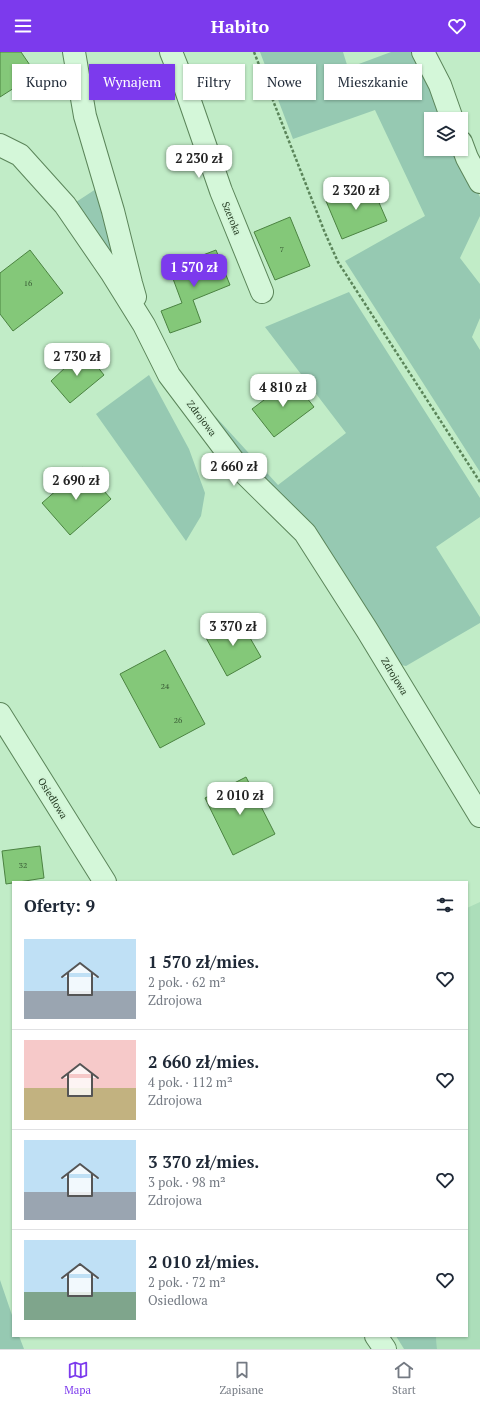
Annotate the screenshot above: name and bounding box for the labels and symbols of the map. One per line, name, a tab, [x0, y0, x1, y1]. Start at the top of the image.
pin: 2 230 zł	[158, 145, 240, 179]
pin: 2 320 zł	[315, 177, 397, 211]
street label: Szeroka	[219, 200, 244, 237]
house number: 7	[280, 244, 284, 254]
pin: 1 570 zł	[153, 254, 235, 288]
house number: 16	[24, 278, 33, 288]
pin: 2 730 zł	[36, 343, 118, 377]
pin: 4 810 zł	[242, 374, 324, 408]
street label: Zdrojowa	[184, 398, 219, 439]
pin: 2 660 zł	[193, 453, 275, 487]
pin: 2 690 zł	[35, 467, 117, 501]
pin: 3 370 zł	[192, 613, 274, 647]
street label: Zdrojowa	[378, 655, 411, 697]
house number: 24	[161, 681, 170, 691]
house number: 26	[174, 715, 183, 725]
street label: Osiedlowa	[35, 775, 70, 821]
pin: 2 010 zł	[199, 782, 281, 816]
house number: 32	[19, 860, 27, 870]

